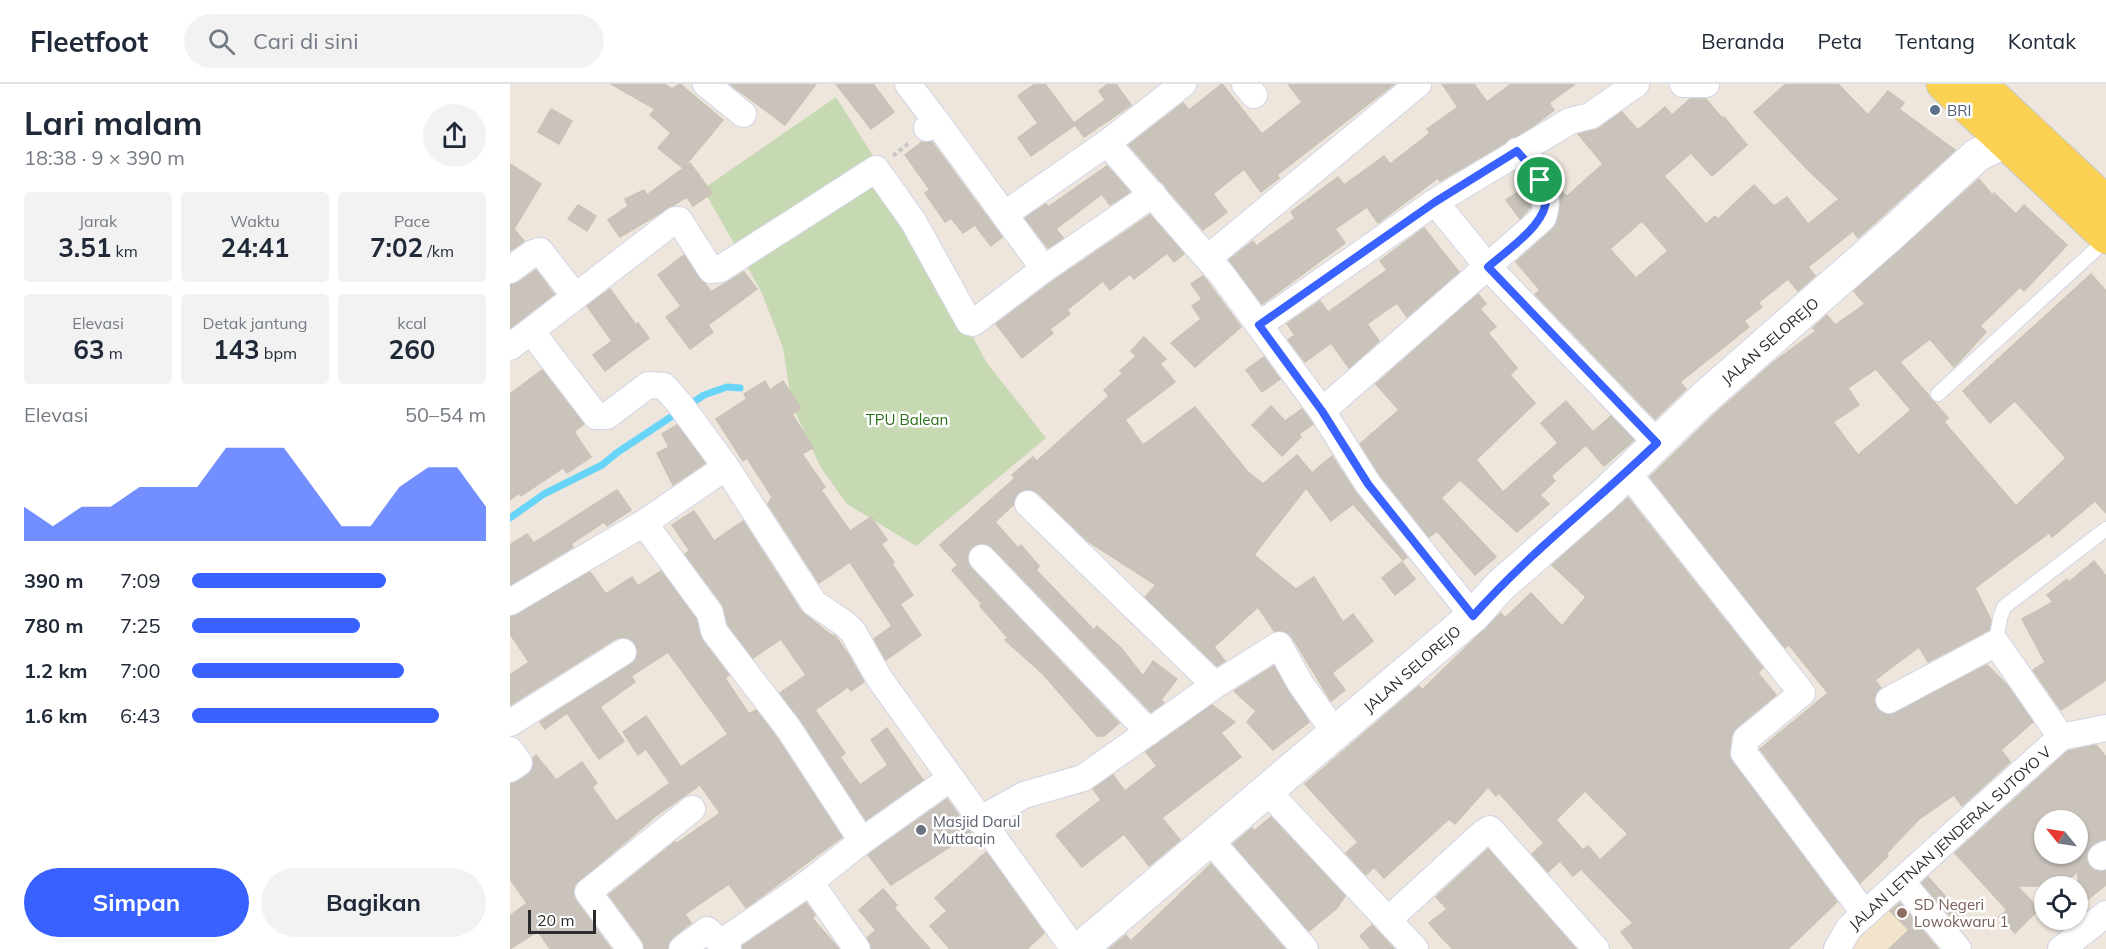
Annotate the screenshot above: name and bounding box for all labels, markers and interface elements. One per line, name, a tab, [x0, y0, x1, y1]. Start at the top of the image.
search box	[184, 14, 604, 68]
text: Fleetfoot	[30, 24, 148, 59]
icon: search	[205, 25, 238, 58]
text: Cari di sini	[253, 27, 358, 55]
text: Beranda	[1701, 28, 1785, 54]
text: Peta	[1818, 28, 1862, 54]
text: Tentang	[1895, 28, 1975, 54]
text: Kontak	[2008, 28, 2076, 54]
place label: BRI	[1947, 101, 1971, 120]
text: Lari malam	[24, 102, 202, 143]
marker: BRI	[1928, 103, 1942, 117]
button: share	[423, 104, 486, 167]
text: 18:38 · 9 × 390 m	[24, 145, 185, 170]
pin	[1514, 154, 1565, 205]
icon: arrive	[1523, 163, 1556, 196]
text: Jarak	[79, 211, 117, 231]
text: Waktu	[230, 211, 280, 231]
text: Pace	[394, 211, 430, 231]
text: 3.51	[58, 231, 111, 264]
text: 24:41	[221, 231, 289, 264]
text: 7:02	[370, 231, 423, 264]
text: km	[111, 241, 138, 261]
text: /km	[423, 241, 454, 261]
street label: JALAN SELOREJO	[1717, 293, 1823, 389]
text: Elevasi	[72, 313, 124, 333]
text: Detak jantung	[203, 313, 307, 333]
text: kcal	[397, 313, 427, 333]
text: 63	[73, 333, 104, 366]
text: 143	[213, 333, 260, 366]
text: 260	[389, 333, 435, 366]
text: m	[104, 343, 123, 363]
text: bpm	[260, 343, 297, 363]
text: Elevasi	[24, 402, 88, 427]
text: 50–54 m	[405, 402, 486, 427]
park label: TPU Balean	[866, 410, 948, 429]
text: 390 m	[24, 568, 83, 593]
text: 7:09	[120, 568, 161, 593]
text: 780 m	[24, 613, 83, 638]
text: 7:25	[120, 613, 161, 638]
street label: JALAN SELOREJO	[1359, 621, 1465, 717]
text: 1.2 km	[24, 658, 87, 683]
text: 7:00	[120, 658, 161, 683]
text: 1.6 km	[24, 703, 87, 728]
text: 6:43	[120, 703, 161, 728]
street label: JALAN LETNAN JENDERAL SUTOYO V	[1845, 742, 2055, 934]
north arrow	[2034, 810, 2088, 864]
map controls	[2034, 810, 2088, 930]
place label: Masjid Darul Muttaqin	[933, 812, 1020, 848]
marker: Masjid Darul Muttaqin	[914, 823, 928, 837]
button: Simpan	[24, 868, 249, 937]
button: Bagikan	[261, 868, 486, 937]
button: locate	[2034, 876, 2088, 930]
place label: SD Negeri Lowokwaru 1	[1914, 895, 2008, 931]
marker: SD Negeri Lowokwaru 1	[1895, 906, 1909, 920]
scale bar	[528, 907, 596, 934]
text: 20 m	[537, 910, 574, 930]

